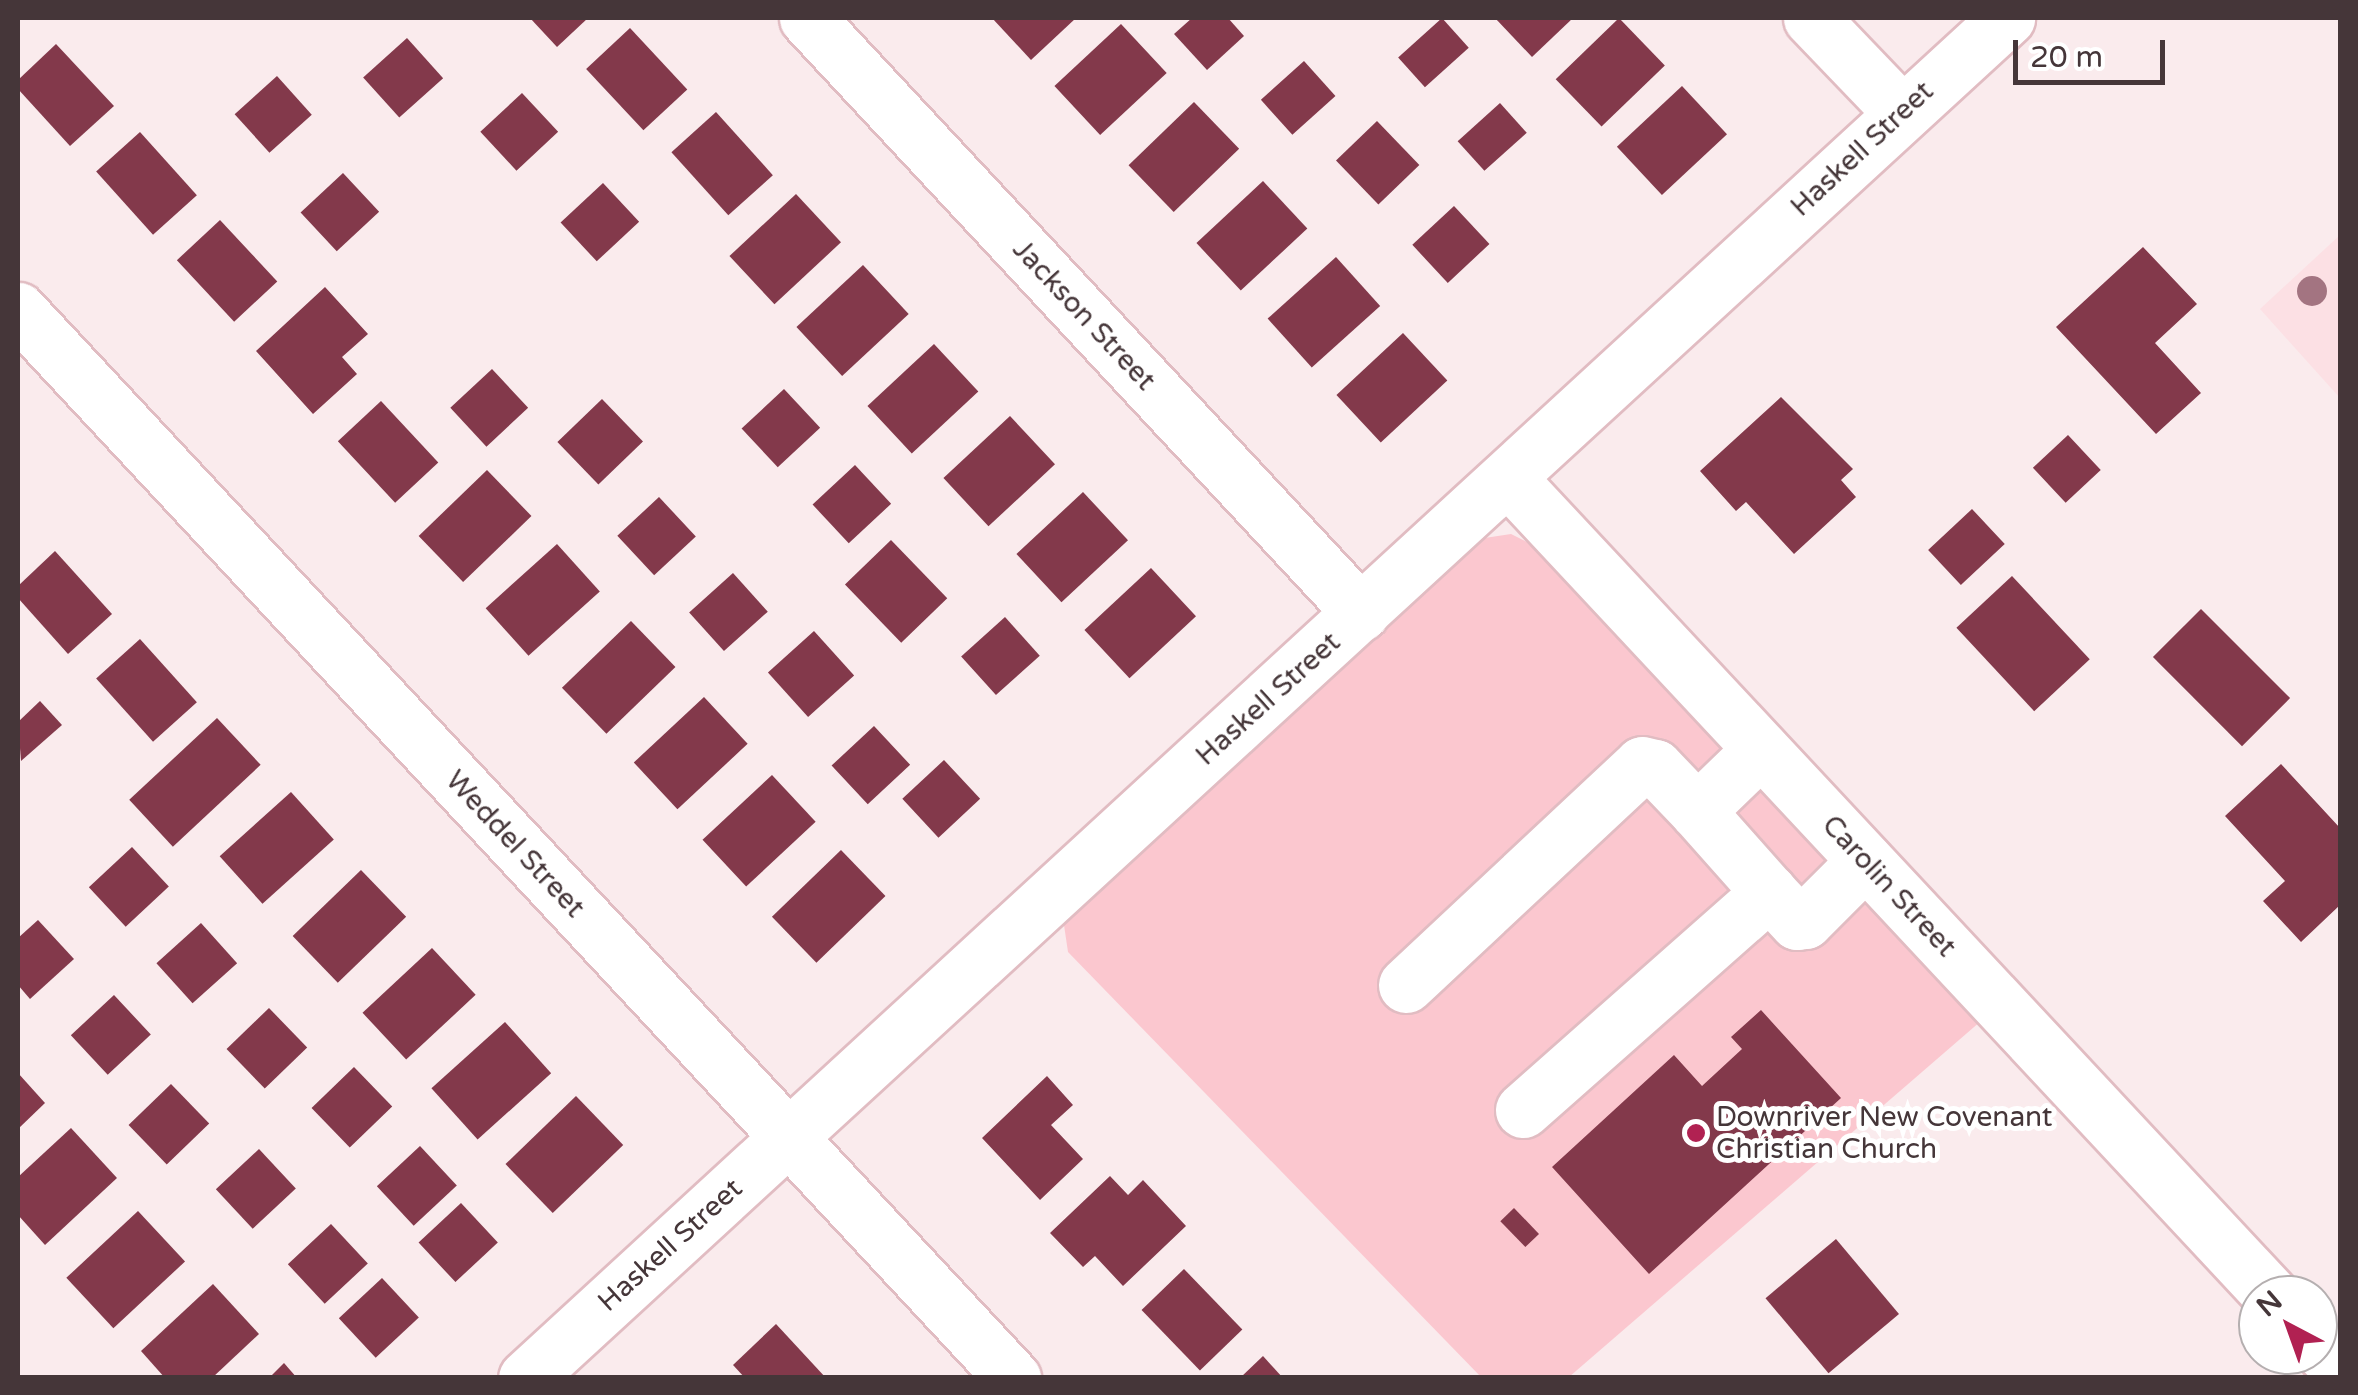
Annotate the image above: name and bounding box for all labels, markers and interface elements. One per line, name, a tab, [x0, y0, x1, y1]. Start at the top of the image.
scale bar	[2018, 20, 2170, 82]
text: 20 m	[2030, 39, 2103, 76]
street label: Haskell Street	[1784, 75, 1940, 223]
street label: Jackson Street	[1006, 233, 1162, 397]
street label: Haskell Street	[1189, 625, 1347, 773]
street label: Weddel Street	[438, 764, 592, 924]
street label: Carolin Street	[1815, 808, 1963, 964]
place label: Downriver New Covenant Christian Church	[1716, 1100, 2053, 1166]
marker: Downriver New Covenant Christian Church	[1685, 1122, 1707, 1144]
street label: Haskell Street	[591, 1171, 749, 1319]
north arrow	[2238, 1275, 2338, 1375]
text: N	[2250, 1284, 2289, 1324]

